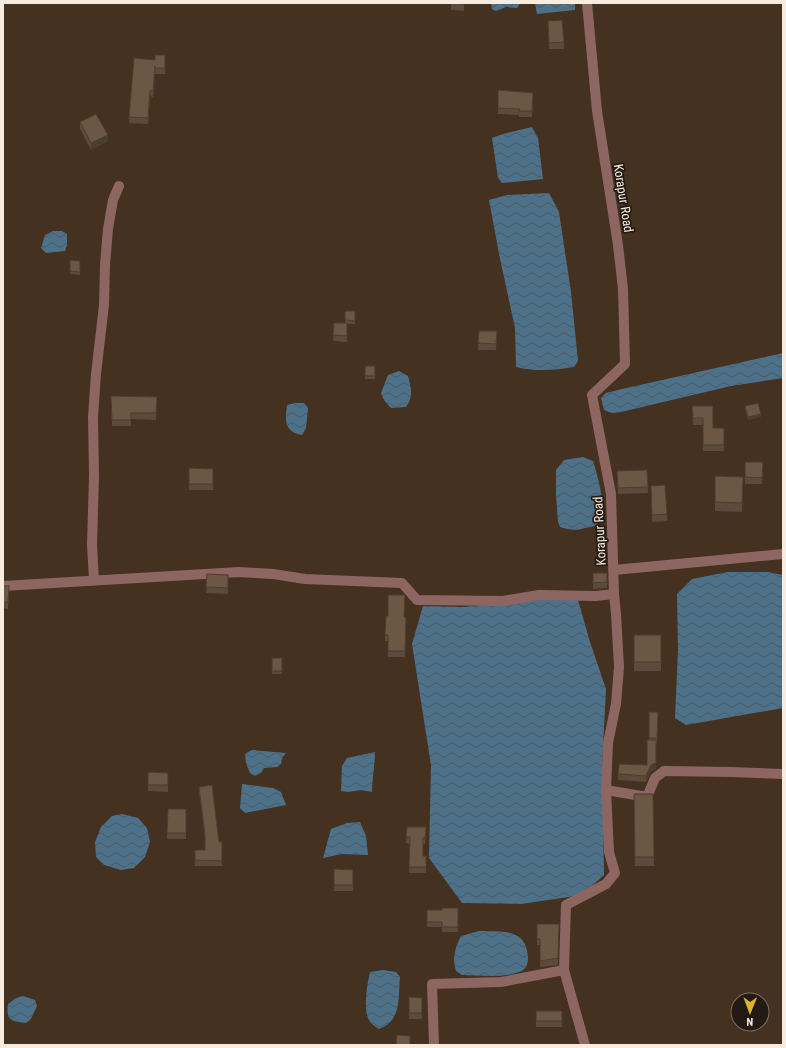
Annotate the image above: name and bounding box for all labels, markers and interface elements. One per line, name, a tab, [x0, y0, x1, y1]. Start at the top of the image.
street label: Korapur Road	[611, 163, 636, 233]
street label: Korapur Road	[590, 496, 609, 566]
north arrow	[730, 992, 770, 1032]
text: N	[746, 1015, 753, 1028]

